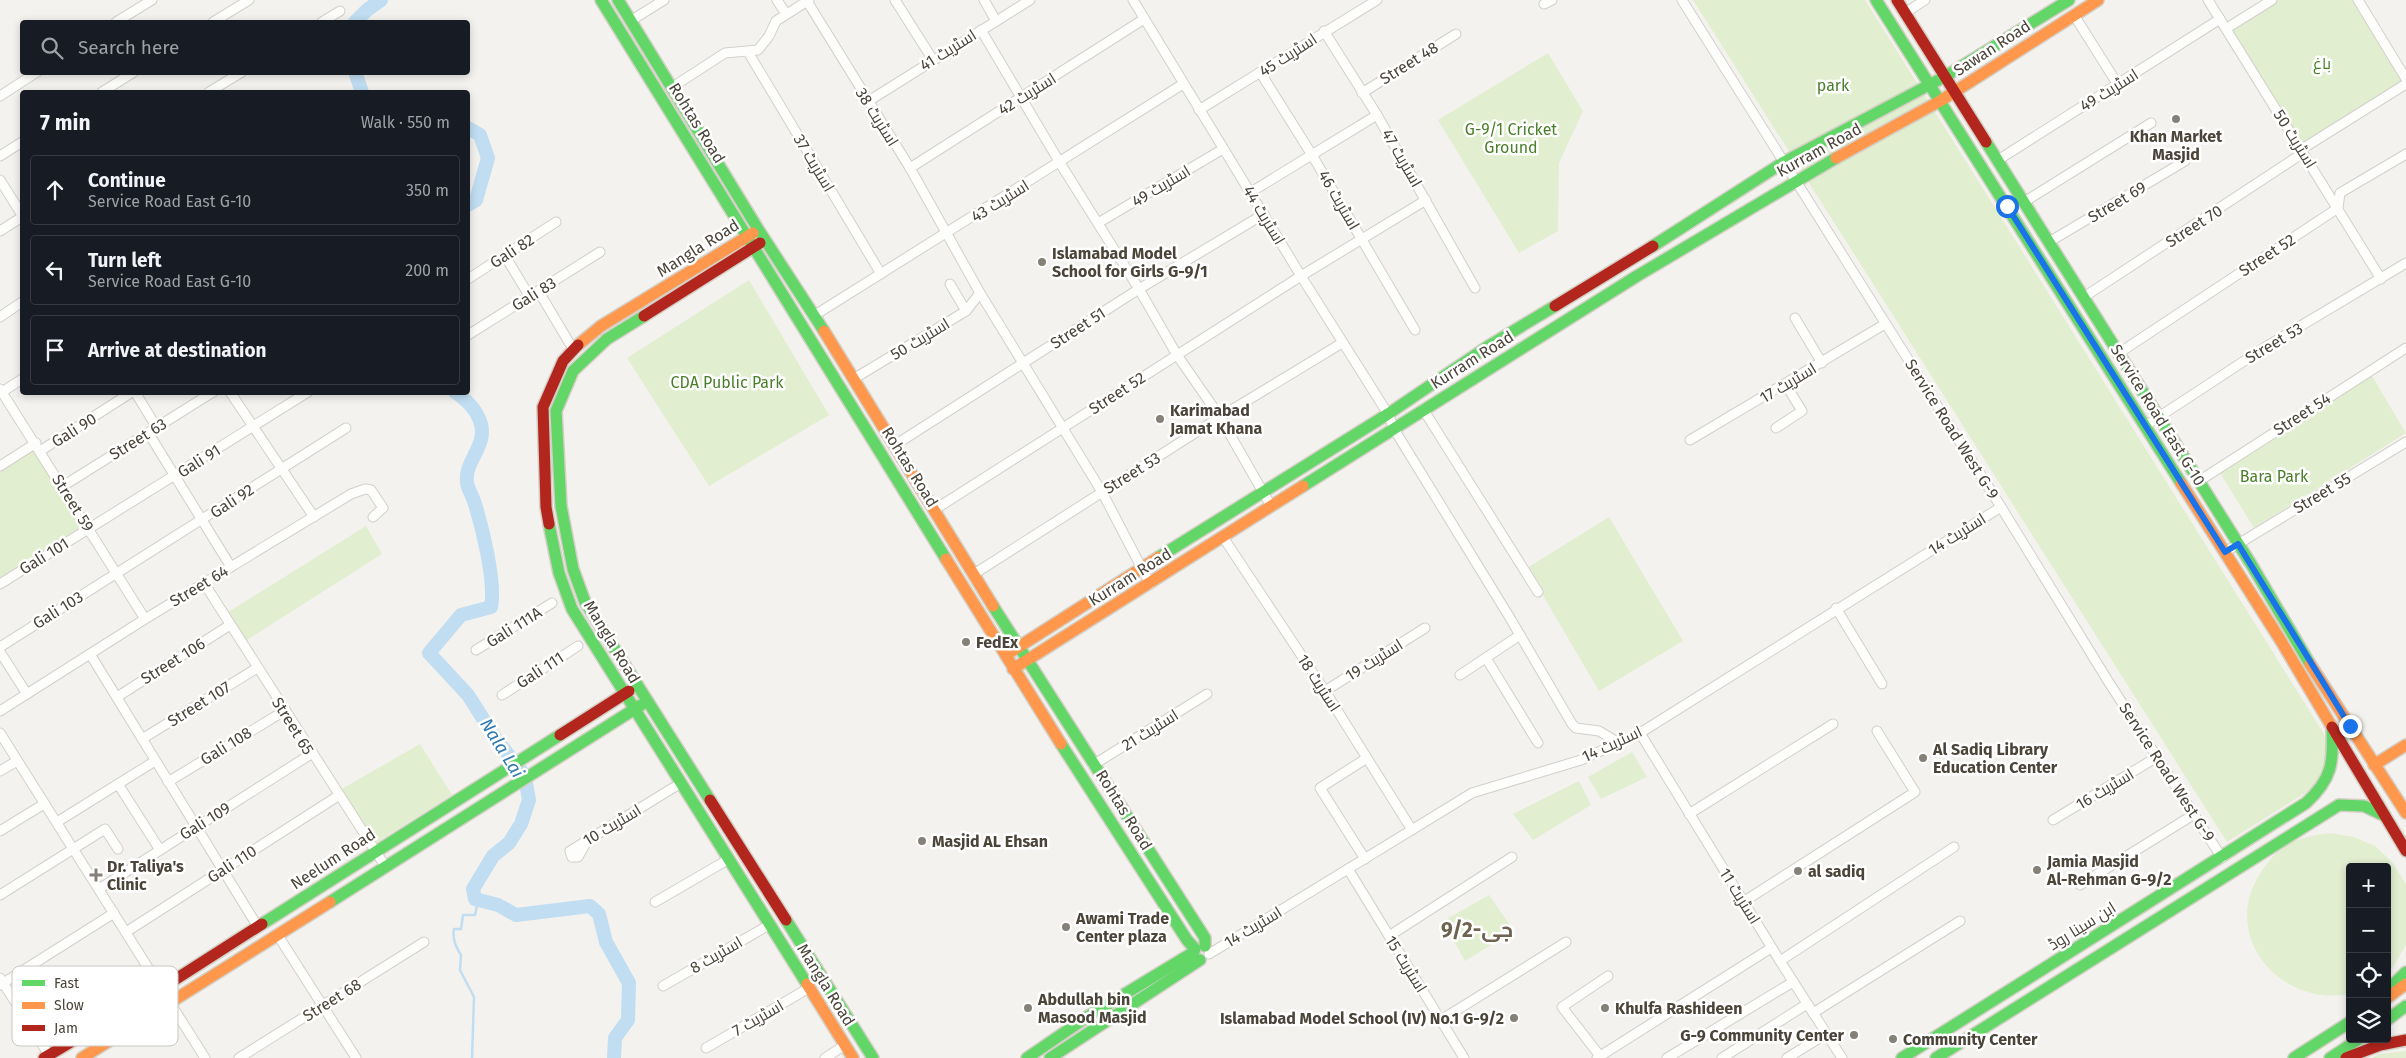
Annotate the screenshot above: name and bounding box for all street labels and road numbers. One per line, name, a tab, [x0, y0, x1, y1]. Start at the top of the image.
street label: Sawan Road	[1950, 16, 2034, 80]
street label: اسٹریٹ 41	[916, 25, 980, 75]
street label: اسٹریٹ 45	[1256, 29, 1320, 81]
street label: Street 48	[1376, 38, 1442, 88]
street label: اسٹریٹ 49	[2076, 65, 2142, 115]
street label: اسٹریٹ 42	[995, 69, 1059, 119]
street label: Rohtas Road	[665, 79, 729, 167]
street label: اسٹریٹ 38	[852, 84, 902, 150]
street label: اسٹریٹ 50	[2270, 106, 2320, 172]
street label: Kurram Road	[1773, 119, 1865, 181]
street label: اسٹریٹ 47	[1378, 126, 1426, 190]
street label: اسٹریٹ 37	[789, 131, 839, 195]
street label: اسٹریٹ 49	[1128, 161, 1194, 211]
street label: اسٹریٹ 46	[1314, 167, 1364, 233]
street label: اسٹریٹ 43	[967, 176, 1033, 226]
street label: Street 69	[2085, 177, 2149, 227]
street label: اسٹریٹ 44	[1239, 182, 1289, 248]
street label: Street 70	[2162, 201, 2226, 251]
street label: Mangla Road	[653, 215, 743, 281]
street label: Gali 82	[486, 230, 538, 272]
street label: Street 52	[2235, 230, 2299, 280]
street label: Gali 83	[508, 273, 560, 315]
street label: Street 51	[1047, 303, 1109, 353]
street label: اسٹریٹ 50	[887, 314, 953, 364]
street label: Street 53	[2242, 318, 2306, 368]
street label: Kurram Road	[1427, 327, 1517, 393]
street label: Service Road East G-10	[2107, 341, 2209, 489]
street label: Service Road West G-9	[1901, 355, 2003, 503]
street label: اسٹریٹ 17	[1756, 359, 1820, 407]
street label: Street 52	[1085, 368, 1149, 418]
street label: Street 54	[2270, 388, 2334, 439]
street label: Gali 90	[48, 409, 100, 451]
street label: Street 63	[106, 414, 170, 464]
street label: Rohtas Road	[878, 423, 942, 511]
street label: Gali 91	[174, 440, 224, 482]
street label: Street 53	[1100, 448, 1164, 498]
street label: Street 55	[2290, 468, 2354, 518]
street label: Street 59	[48, 471, 98, 535]
street label: Gali 92	[207, 480, 257, 522]
street label: اسٹریٹ 14	[1925, 509, 1989, 559]
street label: Gali 101	[16, 534, 72, 578]
street label: Kurram Road	[1085, 544, 1175, 610]
street label: Street 64	[166, 561, 232, 611]
street label: Gali 103	[29, 587, 87, 633]
street label: Mangla Road	[580, 597, 644, 687]
street label: Gali 111A	[483, 602, 546, 651]
street label: Street 106	[137, 634, 209, 688]
street label: اسٹریٹ 19	[1342, 635, 1406, 685]
street label: Gali 111	[513, 648, 567, 692]
street label: اسٹریٹ 18	[1294, 651, 1344, 715]
street label: Street 107	[164, 677, 234, 731]
street label: Street 65	[268, 694, 318, 758]
street label: Service Road West G-9	[2115, 699, 2219, 845]
street label: اسٹریٹ 21	[1118, 705, 1182, 755]
street label: اسٹریٹ 14	[1579, 722, 1645, 766]
street label: Gali 108	[197, 723, 255, 769]
street label: اسٹریٹ 16	[2073, 764, 2137, 814]
street label: Rohtas Road	[1092, 766, 1156, 854]
street label: Gali 109	[176, 798, 234, 844]
street label: اسٹریٹ 10	[579, 800, 645, 850]
street label: Neelum Road	[287, 825, 379, 893]
street label: Gali 110	[204, 841, 260, 887]
street label: اسٹریٹ 11	[1715, 865, 1765, 927]
street label: ابن سینا روڈ	[2045, 898, 2120, 955]
street label: اسٹریٹ 14	[1221, 902, 1285, 952]
street label: اسٹریٹ 8	[686, 932, 746, 978]
street label: اسٹریٹ 15	[1381, 932, 1431, 996]
street label: Mangla Road	[793, 940, 859, 1030]
street label: Street 68	[299, 975, 365, 1025]
street label: اسٹریٹ 7	[729, 996, 787, 1040]

